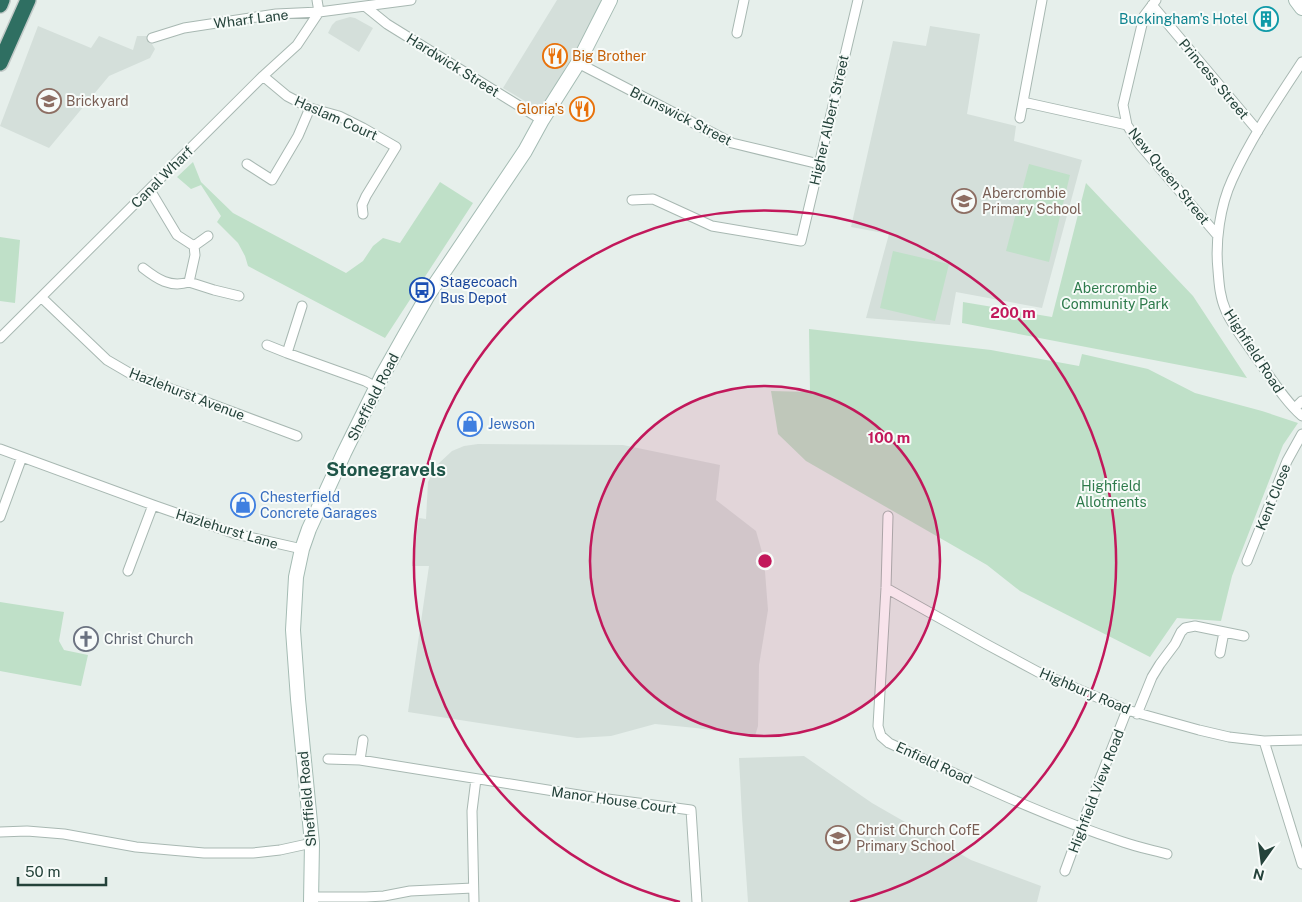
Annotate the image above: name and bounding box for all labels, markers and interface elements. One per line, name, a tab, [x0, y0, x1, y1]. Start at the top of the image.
street label: Wharf Lane	[213, 6, 289, 32]
building icon: Buckingham's Hotel	[1253, 6, 1279, 32]
place label: Buckingham's Hotel	[1119, 11, 1248, 27]
street label: Hardwick Street	[404, 30, 502, 100]
street label: Princess Street	[1176, 36, 1252, 122]
restaurant icon: Big Brother	[542, 43, 568, 69]
place label: Big Brother	[572, 48, 646, 64]
street label: Higher Albert Street	[806, 53, 852, 187]
street label: Brunswick Street	[627, 83, 735, 149]
school or university icon: Brickyard	[36, 88, 62, 114]
place label: Brickyard	[66, 93, 129, 109]
street label: Haslam Court	[292, 93, 380, 143]
restaurant icon: Gloria's	[569, 96, 595, 122]
place label: Gloria's	[517, 101, 564, 117]
street label: New Queen Street	[1125, 125, 1213, 227]
street label: Canal Wharf	[128, 143, 196, 211]
place label: Abercrombie Primary School	[982, 185, 1081, 217]
school or university icon: Abercrombie Primary School	[951, 188, 977, 214]
place label: Stagecoach Bus Depot	[440, 274, 517, 306]
bus stop icon: Stagecoach Bus Depot	[409, 277, 435, 303]
park label: Abercrombie Community Park	[1061, 280, 1169, 312]
text: 200 m	[990, 304, 1036, 321]
street label: Highfield Road	[1221, 306, 1287, 396]
street label: Sheffield Road	[344, 351, 402, 443]
street label: Hazlehurst Avenue	[127, 365, 247, 423]
shop icon: Jewson	[457, 411, 483, 437]
place label: Jewson	[488, 416, 535, 432]
text: 100 m	[868, 429, 910, 446]
district label: Stonegravels	[326, 458, 446, 480]
street label: Kent Close	[1252, 461, 1294, 533]
park label: Highfield Allotments	[1075, 478, 1147, 510]
place label: Chesterfield Concrete Garages	[260, 489, 377, 521]
shop icon: Chesterfield Concrete Garages	[230, 492, 256, 518]
street label: Hazlehurst Lane	[174, 506, 280, 552]
centre of rings	[756, 552, 774, 570]
church icon: Christ Church	[73, 626, 99, 652]
place label: Christ Church	[104, 631, 193, 647]
street label: Highbury Road	[1037, 665, 1133, 717]
street label: Highfield View Road	[1065, 727, 1127, 855]
street label: Enfield Road	[893, 738, 975, 788]
street label: Sheffield Road	[295, 751, 319, 847]
street label: Manor House Court	[550, 783, 678, 817]
place label: Christ Church CofE Primary School	[856, 822, 980, 854]
school or university icon: Christ Church CofE Primary School	[825, 825, 851, 851]
north arrow	[1237, 837, 1287, 887]
scale bar	[18, 854, 105, 886]
text: 50 m	[25, 863, 60, 880]
text: N	[1252, 866, 1266, 884]

